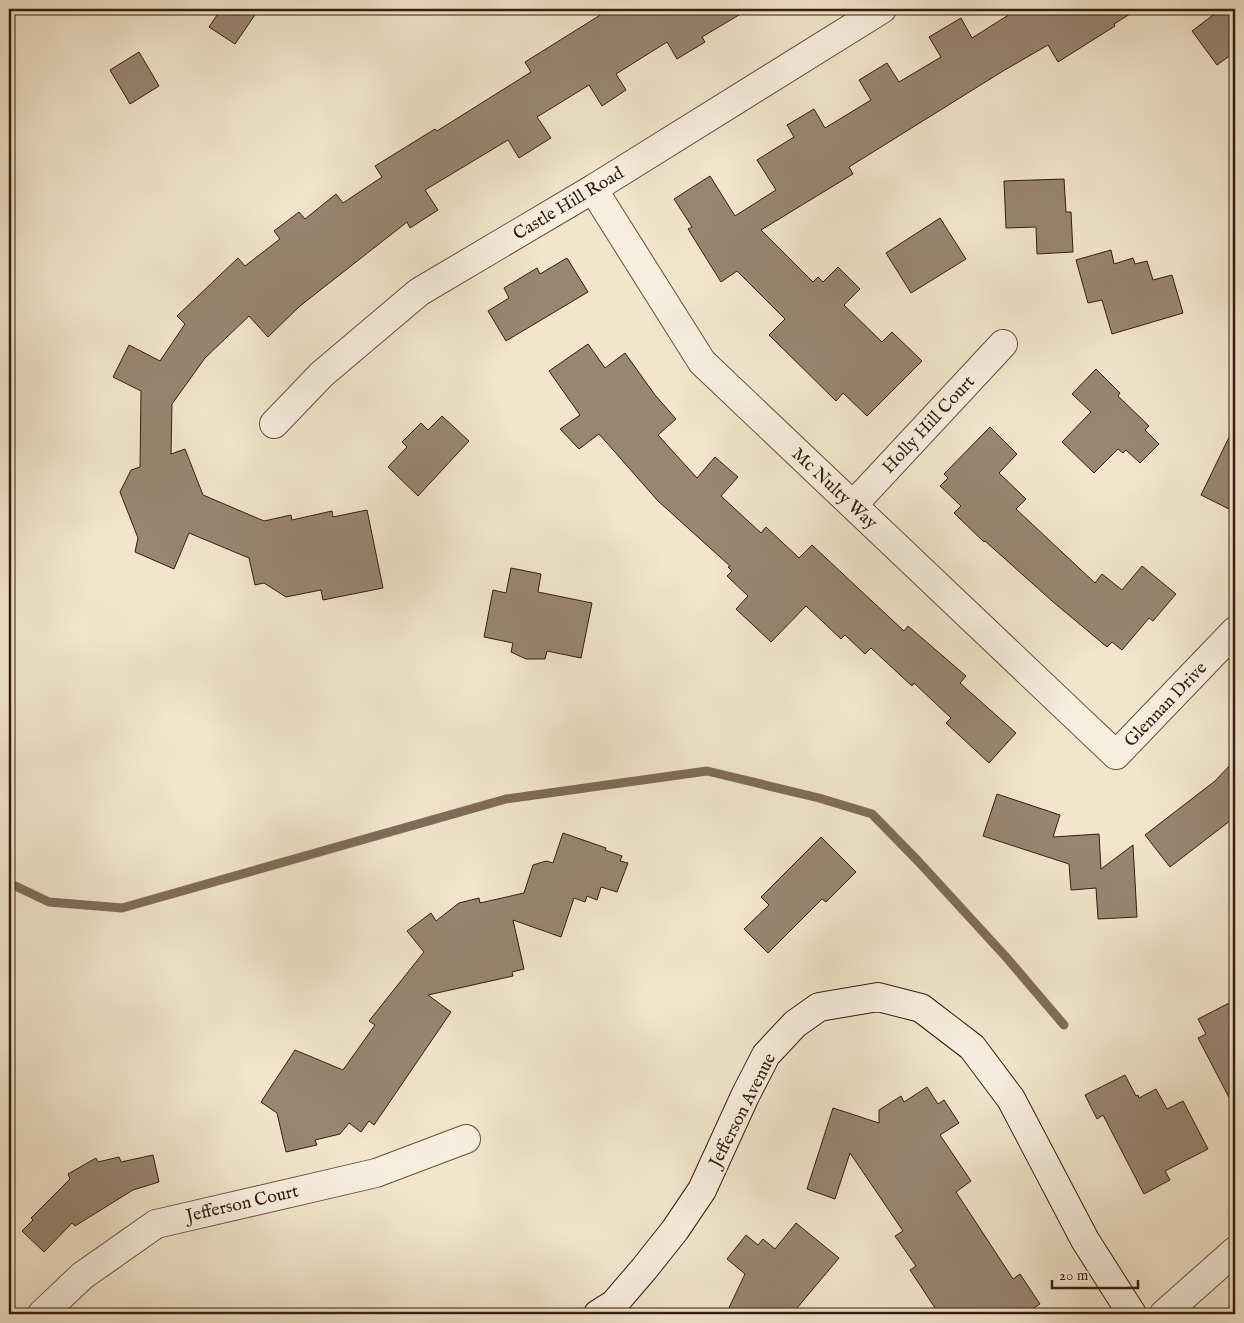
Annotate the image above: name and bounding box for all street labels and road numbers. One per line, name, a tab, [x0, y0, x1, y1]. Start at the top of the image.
street label: Castle Hill Road	[509, 162, 629, 246]
street label: Holly Hill Court	[878, 371, 980, 479]
street label: Mc Nulty Way	[786, 443, 882, 535]
street label: Glennan Drive	[1120, 658, 1212, 753]
street label: Jefferson Avenue	[704, 1050, 782, 1173]
street label: Jefferson Court	[182, 1180, 301, 1229]

